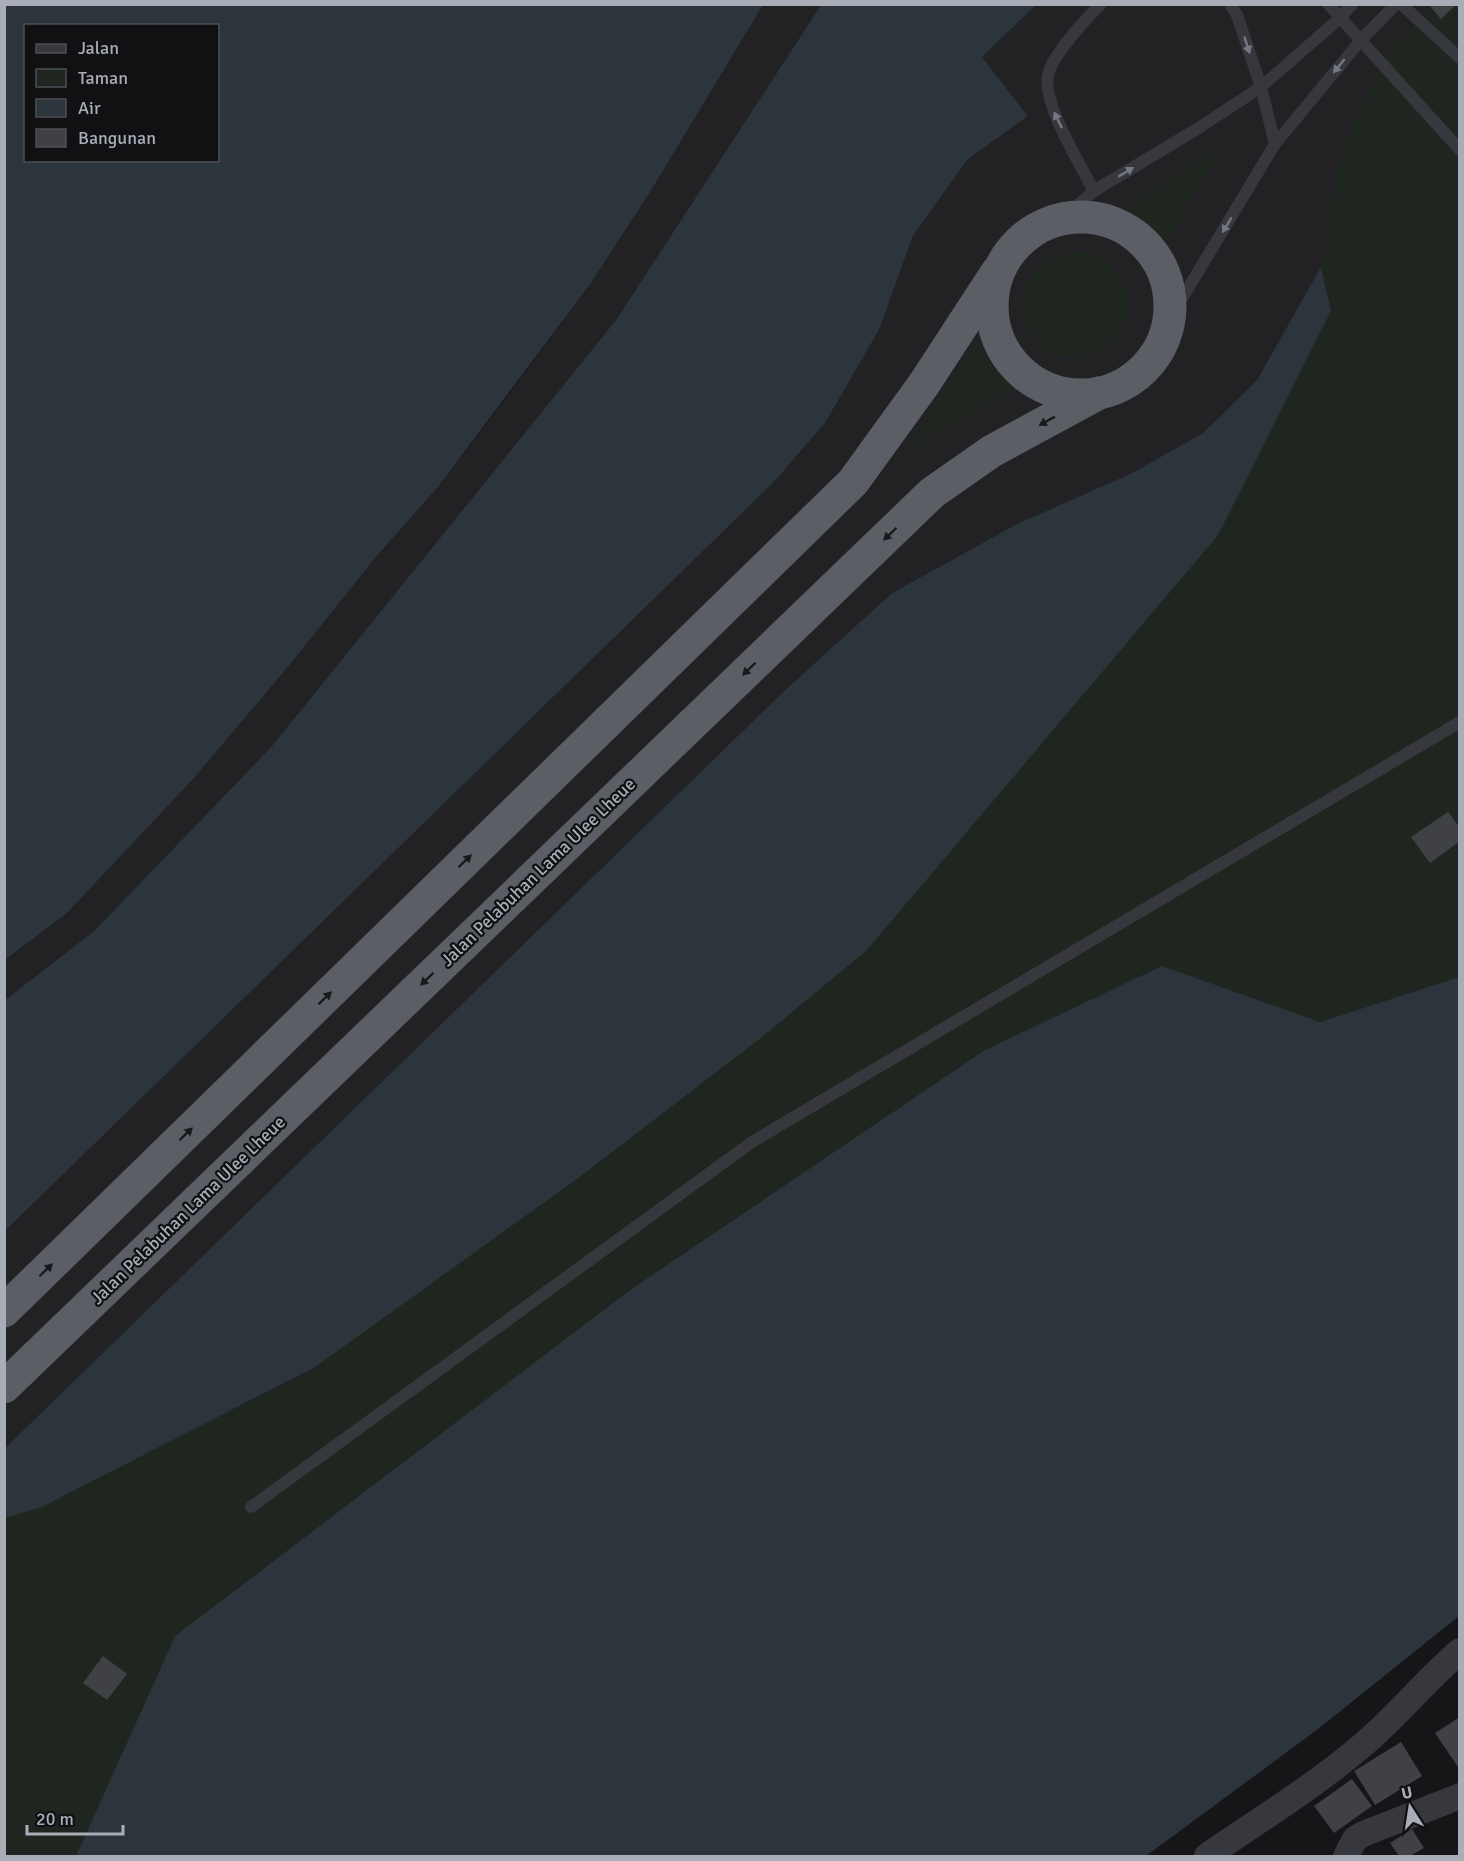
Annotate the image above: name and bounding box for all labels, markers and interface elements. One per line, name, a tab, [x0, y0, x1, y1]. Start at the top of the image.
legend	[24, 24, 219, 162]
one-way arrow	[1242, 36, 1252, 54]
text: Jalan	[78, 37, 119, 59]
one-way arrow	[1333, 58, 1346, 73]
text: Taman	[78, 67, 128, 89]
text: Air	[78, 97, 101, 119]
one-way arrow	[1053, 111, 1063, 128]
text: Bangunan	[78, 127, 156, 149]
one-way arrow	[1118, 167, 1135, 177]
one-way arrow	[1221, 217, 1232, 233]
one-way arrow	[1038, 416, 1055, 426]
one-way arrow	[882, 527, 897, 541]
one-way arrow	[743, 662, 757, 676]
street label: Jalan Pelabuhan Lama Ulee Lheue	[436, 773, 640, 971]
one-way arrow	[457, 855, 471, 869]
one-way arrow	[421, 972, 435, 986]
one-way arrow	[318, 991, 332, 1005]
street label: Jalan Pelabuhan Lama Ulee Lheue	[86, 1111, 290, 1309]
one-way arrow	[178, 1127, 193, 1141]
one-way arrow	[39, 1264, 53, 1278]
north arrow	[1380, 1777, 1440, 1837]
text: U	[1400, 1782, 1414, 1804]
scale bar	[27, 1798, 123, 1836]
text: 20 m	[36, 1808, 74, 1830]

